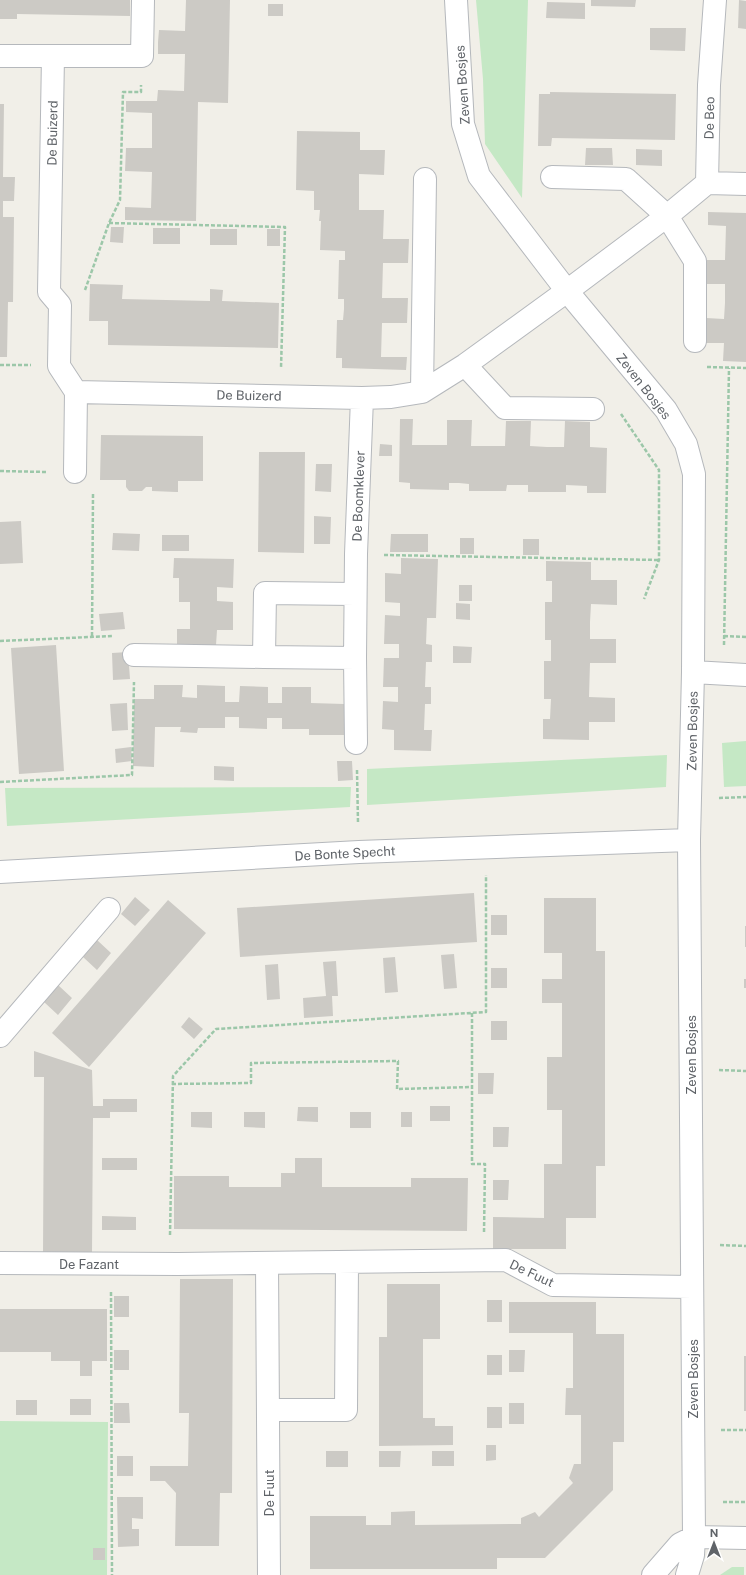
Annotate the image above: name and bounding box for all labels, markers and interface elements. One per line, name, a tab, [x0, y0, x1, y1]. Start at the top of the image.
street label: Zeven Bosjes	[452, 45, 473, 125]
street label: De Beo	[702, 96, 717, 140]
street label: De Buizerd	[44, 100, 61, 166]
street label: Zeven Bosjes	[613, 350, 674, 422]
street label: De Buizerd	[216, 387, 282, 404]
street label: De Boomklever	[349, 450, 368, 542]
street label: Zeven Bosjes	[684, 691, 701, 771]
street label: De Bonte Specht	[294, 843, 396, 864]
street label: Zeven Bosjes	[684, 1015, 699, 1095]
street label: De Fazant	[59, 1257, 119, 1272]
street label: De Fuut	[507, 1257, 556, 1290]
street label: Zeven Bosjes	[686, 1339, 701, 1419]
street label: De Fuut	[262, 1469, 277, 1517]
north arrow	[694, 1523, 734, 1563]
text: N	[710, 1527, 718, 1539]

